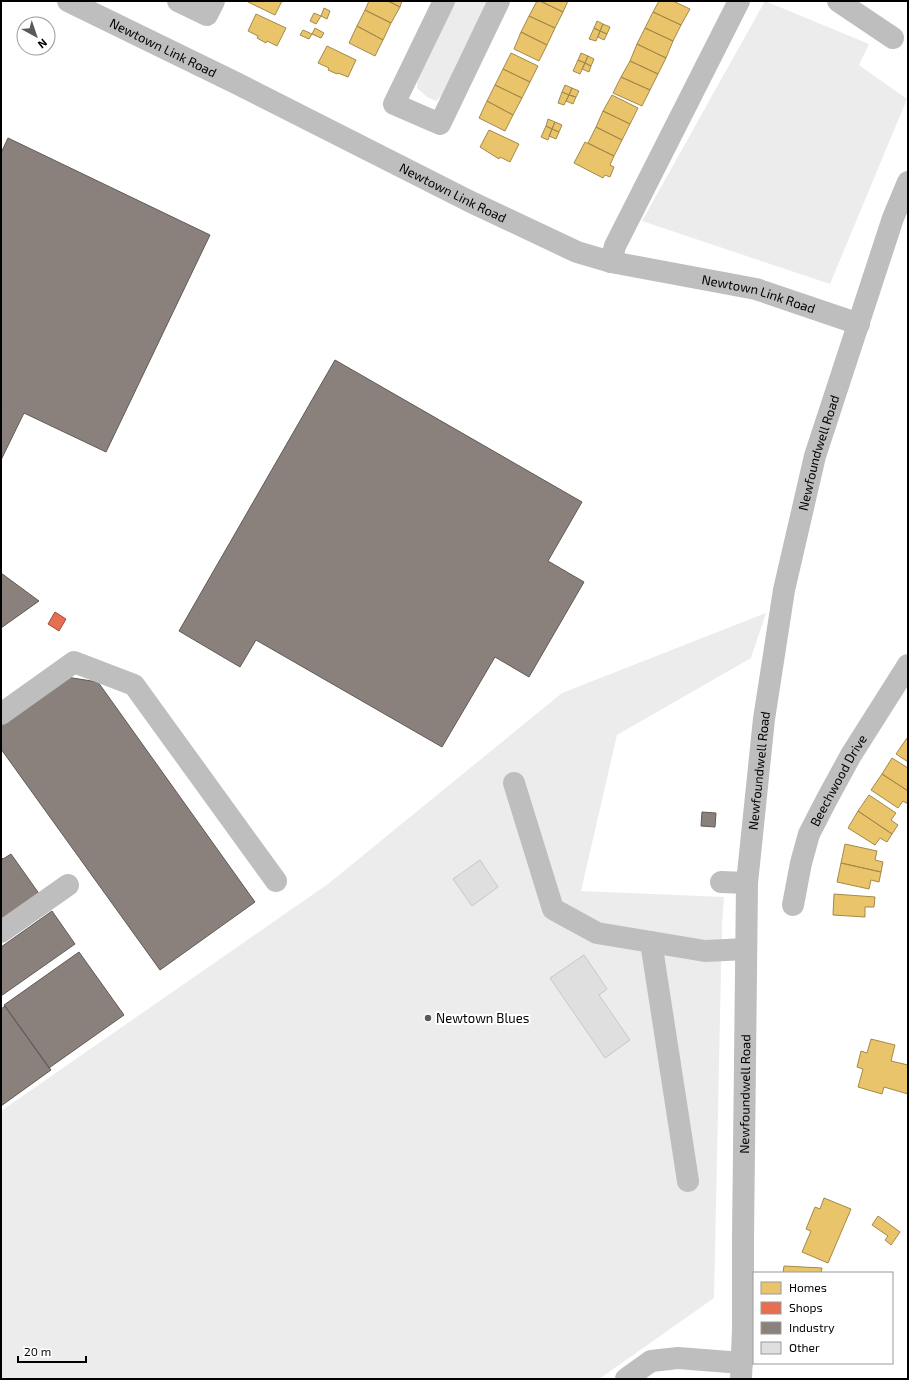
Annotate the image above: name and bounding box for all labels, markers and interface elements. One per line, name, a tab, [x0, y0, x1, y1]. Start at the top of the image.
street label: Newtown Link Road	[107, 15, 219, 80]
north arrow	[16, 16, 56, 56]
text: N	[35, 37, 50, 52]
street label: Newtown Link Road	[397, 159, 509, 226]
street label: Newtown Link Road	[700, 271, 817, 317]
street label: Newfoundwell Road	[795, 393, 842, 512]
street label: Newfoundwell Road	[745, 710, 773, 831]
street label: Beechwood Drive	[806, 731, 870, 829]
place label: Newtown Blues	[436, 1010, 529, 1026]
marker: Newtown Blues	[423, 1013, 433, 1023]
street label: Newfoundwell Road	[736, 1034, 753, 1154]
legend	[753, 1272, 893, 1364]
text: Homes	[789, 1280, 827, 1294]
text: Shops	[789, 1300, 823, 1314]
text: Industry	[789, 1320, 835, 1334]
scale bar	[18, 1338, 86, 1364]
text: Other	[789, 1340, 820, 1354]
text: 20 m	[24, 1344, 51, 1358]

